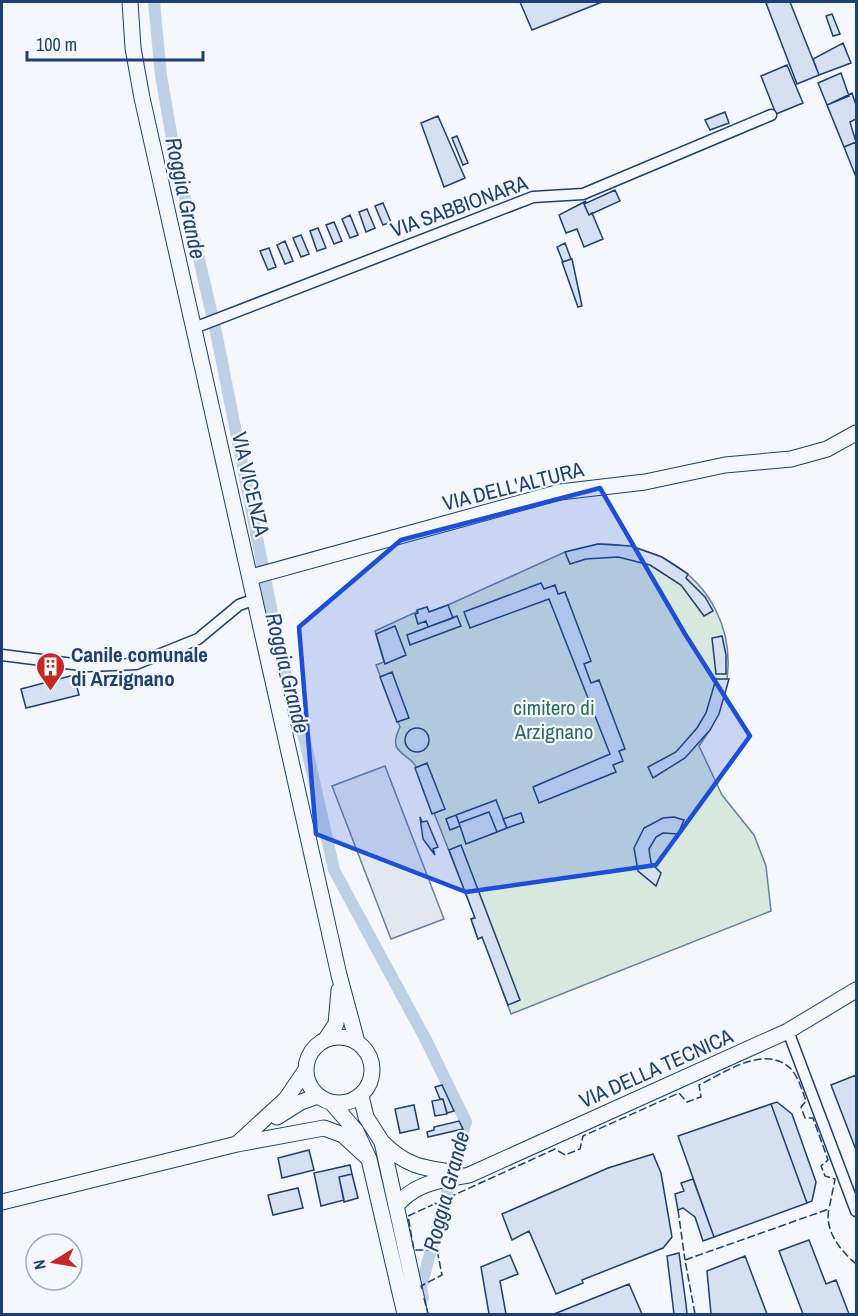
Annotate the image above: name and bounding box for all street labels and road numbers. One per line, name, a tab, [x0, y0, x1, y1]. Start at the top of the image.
street label: VIA SABBIONARA	[387, 168, 532, 244]
street label: VIA VICENZA	[225, 429, 277, 540]
street label: VIA DELL'ALTURA	[439, 454, 587, 518]
street label: VIA DELLA TECNICA	[575, 1021, 738, 1115]

